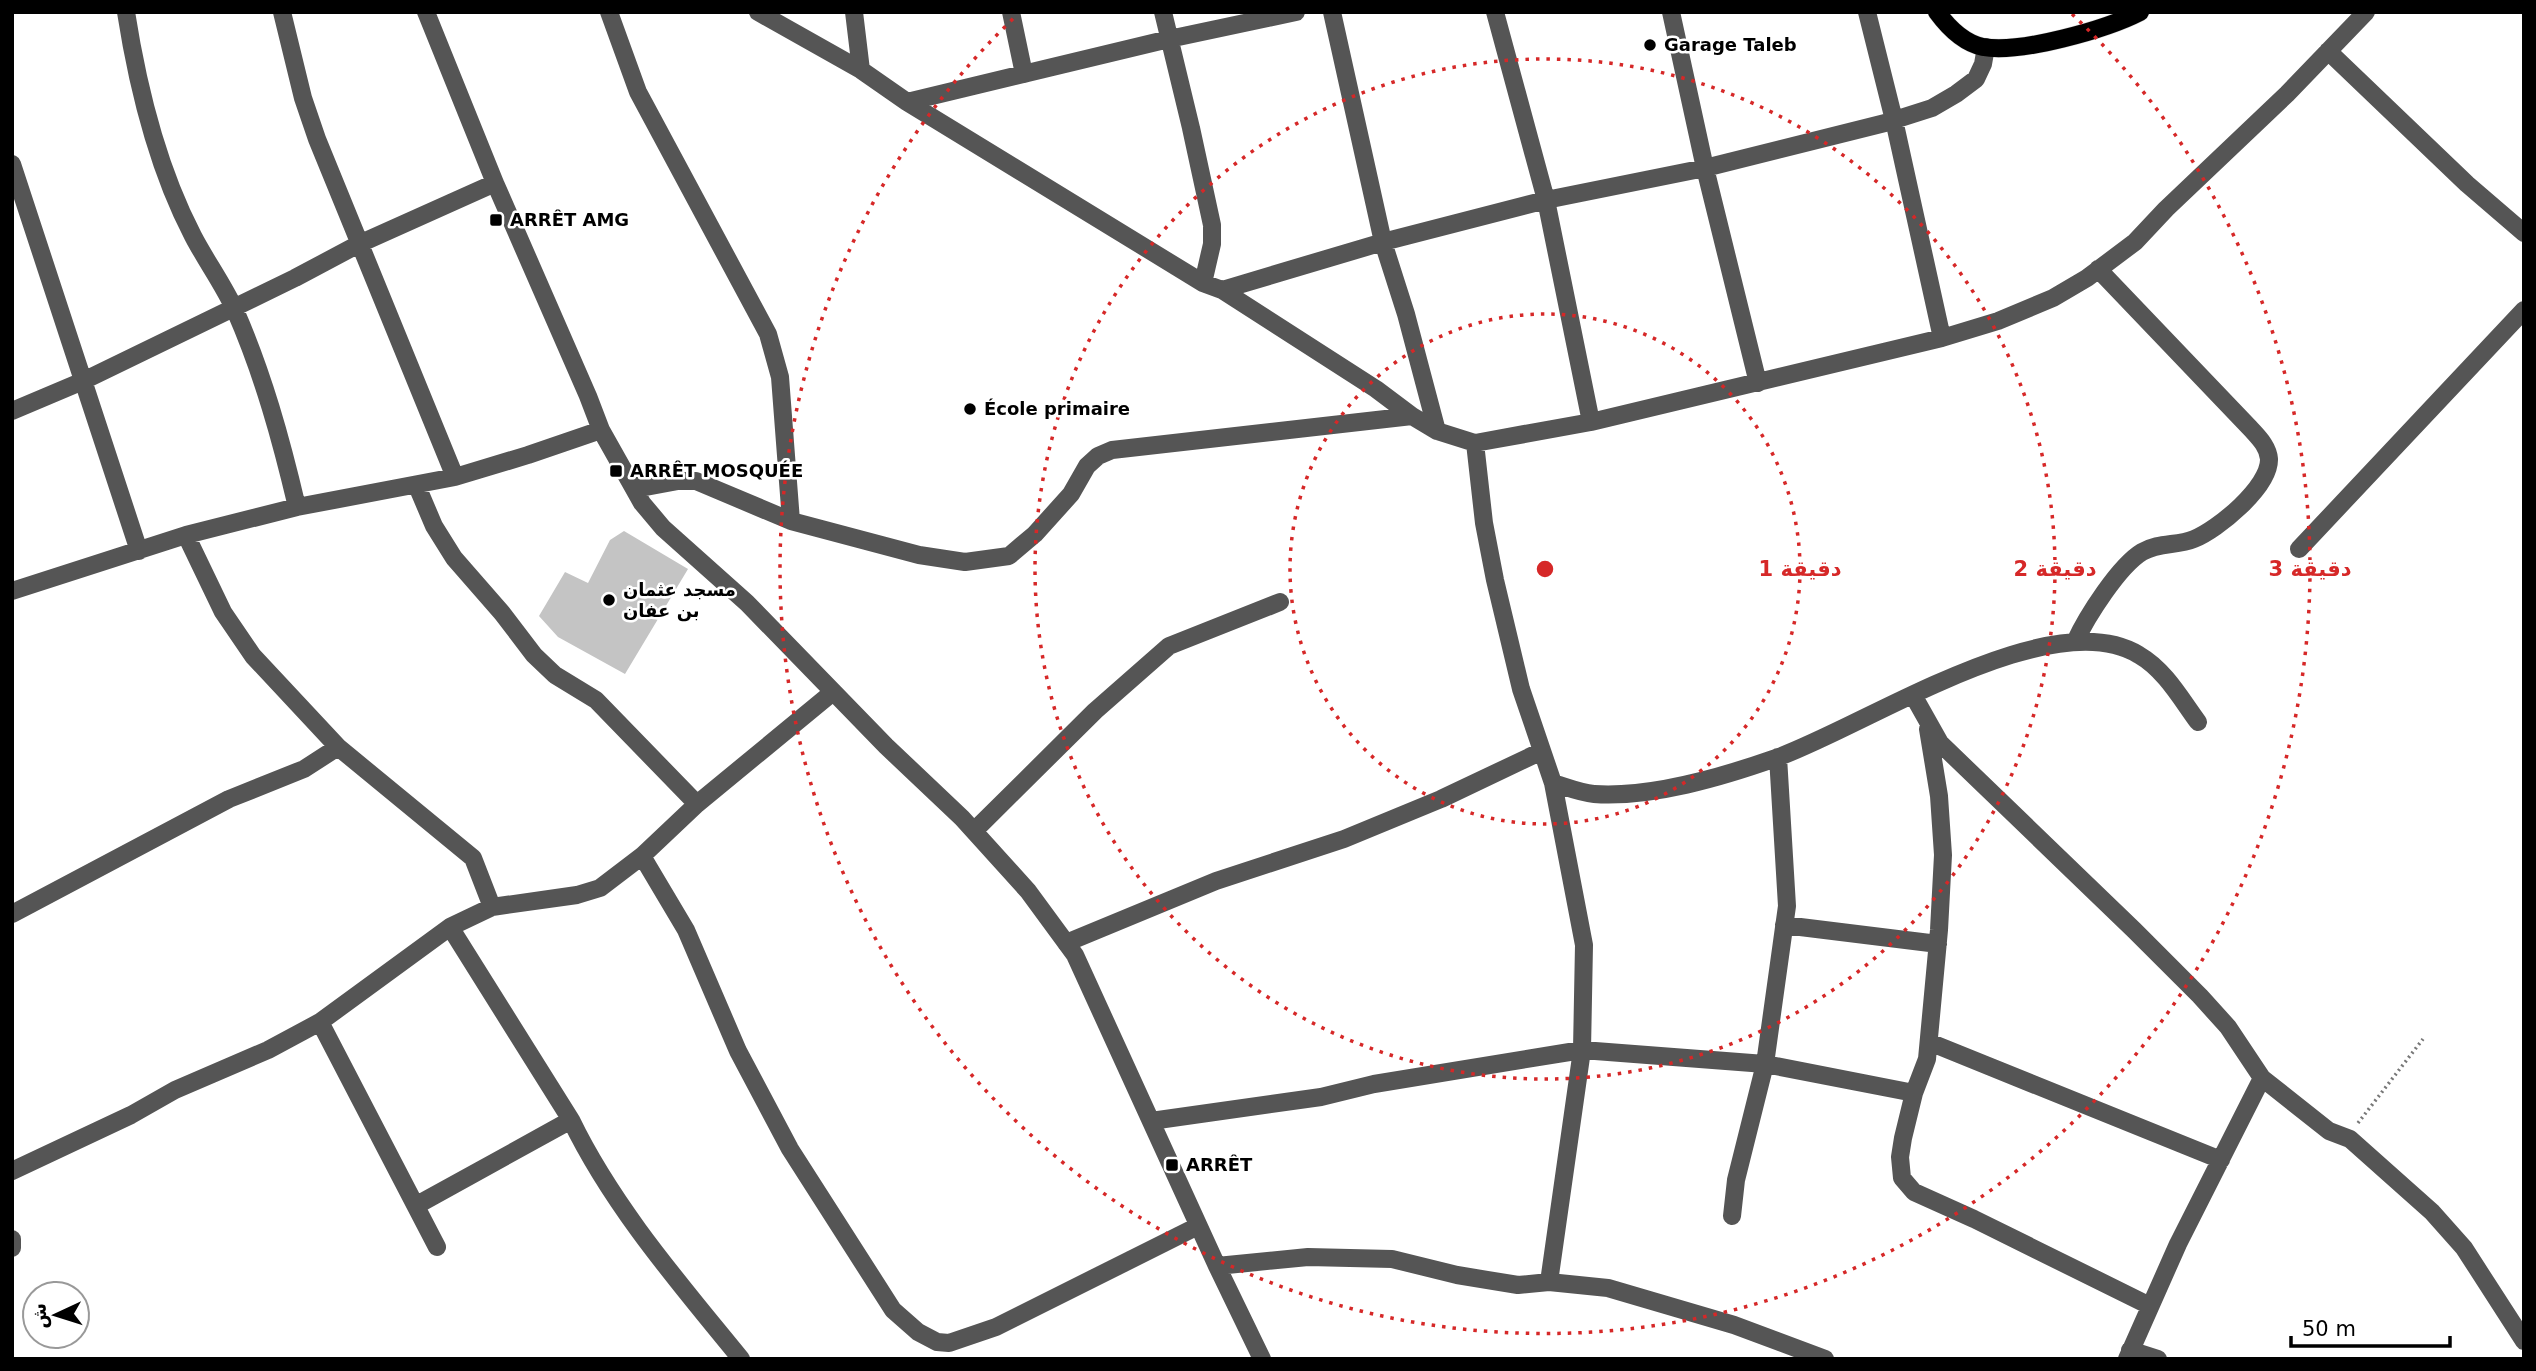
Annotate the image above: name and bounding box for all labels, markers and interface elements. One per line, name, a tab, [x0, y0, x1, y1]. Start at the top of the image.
place label: Garage Taleb	[1664, 34, 1797, 55]
marker: Garage Taleb	[1642, 37, 1658, 53]
place label: ARRÊT AMG	[510, 209, 629, 230]
marker: ARRÊT AMG	[488, 212, 504, 228]
place label: École primaire	[984, 398, 1130, 419]
marker: École primaire	[962, 401, 978, 417]
place label: ARRÊT MOSQUÉE	[630, 460, 803, 481]
marker: ARRÊT MOSQUÉE	[608, 463, 624, 479]
centre of rings	[1533, 557, 1557, 581]
text: 1 دقيقة	[1759, 557, 1842, 581]
text: 2 دقيقة	[2014, 557, 2097, 581]
text: 3 دقيقة	[2269, 557, 2352, 581]
place label: مسجد عثمان بن عفان	[623, 579, 736, 622]
marker: مسجد عثمان بن عفان	[601, 592, 617, 608]
place label: ARRÊT	[1186, 1154, 1253, 1175]
marker: ARRÊT	[1164, 1157, 1180, 1173]
north arrow	[21, 1280, 91, 1350]
text: ش	[27, 1302, 52, 1330]
scale bar	[2291, 1304, 2450, 1348]
text: 50 m	[2302, 1317, 2356, 1341]

